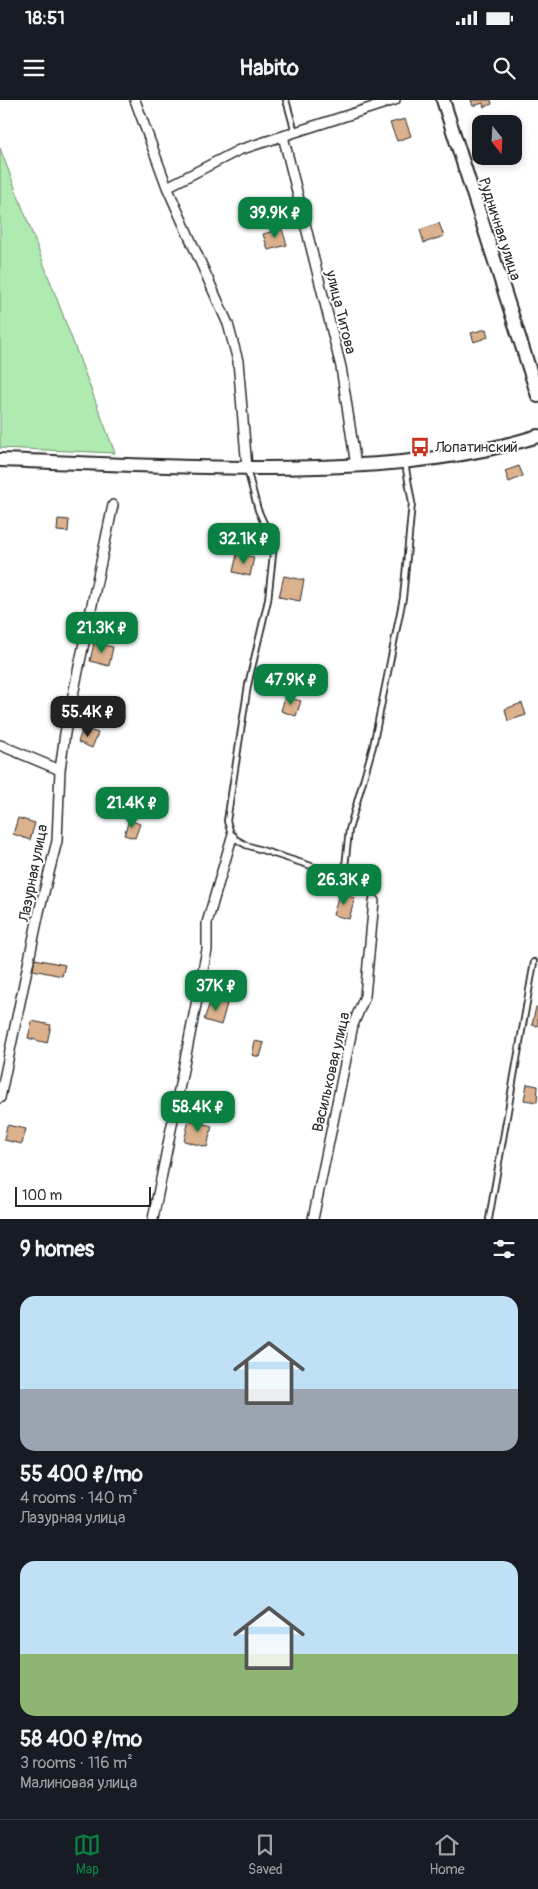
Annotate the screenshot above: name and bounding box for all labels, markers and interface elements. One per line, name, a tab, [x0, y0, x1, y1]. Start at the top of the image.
text: 18:51	[25, 6, 65, 30]
icon: menu	[20, 54, 48, 82]
text: Habito	[239, 54, 299, 82]
icon: search	[490, 54, 518, 82]
north arrow	[472, 115, 522, 165]
map controls	[472, 115, 522, 165]
street label: Рудничная улица	[474, 175, 525, 283]
pin: 39.9K ₽	[229, 196, 321, 239]
text: 39.9K ₽	[249, 203, 301, 223]
street label: улица Титова	[321, 267, 360, 356]
bus stop icon: Лопатинский	[409, 436, 431, 458]
place label: Лопатинский	[434, 438, 518, 457]
pin: 32.1K ₽	[198, 522, 290, 565]
text: 32.1K ₽	[219, 529, 269, 549]
pin: 21.3K ₽	[56, 612, 148, 654]
text: 21.3K ₽	[77, 618, 127, 638]
pin: 47.9K ₽	[245, 664, 337, 706]
text: 47.9K ₽	[265, 670, 317, 690]
pin: 55.4K ₽	[42, 696, 134, 738]
text: 55.4K ₽	[62, 702, 114, 722]
pin: 21.4K ₽	[86, 786, 178, 829]
text: 21.4K ₽	[107, 793, 157, 813]
street label: Лазурная улица	[15, 823, 52, 924]
pin: 26.3K ₽	[298, 864, 390, 906]
text: 26.3K ₽	[317, 870, 371, 890]
pin: 37K ₽	[181, 970, 251, 1012]
text: 37K ₽	[196, 976, 236, 996]
street label: Васильковая улица	[308, 1010, 355, 1134]
pin: 58.4K ₽	[152, 1090, 244, 1133]
text: 58.4K ₽	[172, 1097, 224, 1117]
scale bar	[15, 1184, 151, 1207]
text: 100 m	[22, 1187, 62, 1204]
icon: filters	[490, 1235, 518, 1263]
text: 9 homes	[20, 1236, 94, 1263]
icon: home	[224, 1328, 314, 1418]
text: 55 400 ₽/mo	[20, 1461, 143, 1488]
text: 4 rooms · 140 m²	[20, 1488, 138, 1508]
text: Лазурная улица	[20, 1508, 125, 1528]
icon: home	[224, 1593, 314, 1683]
text: 58 400 ₽/mo	[20, 1726, 142, 1753]
text: 3 rooms · 116 m²	[20, 1753, 133, 1773]
text: Малиновая улица	[20, 1773, 137, 1793]
tab: Map	[73, 1831, 101, 1878]
tab: Saved	[248, 1831, 283, 1878]
tab: Home	[429, 1831, 465, 1878]

